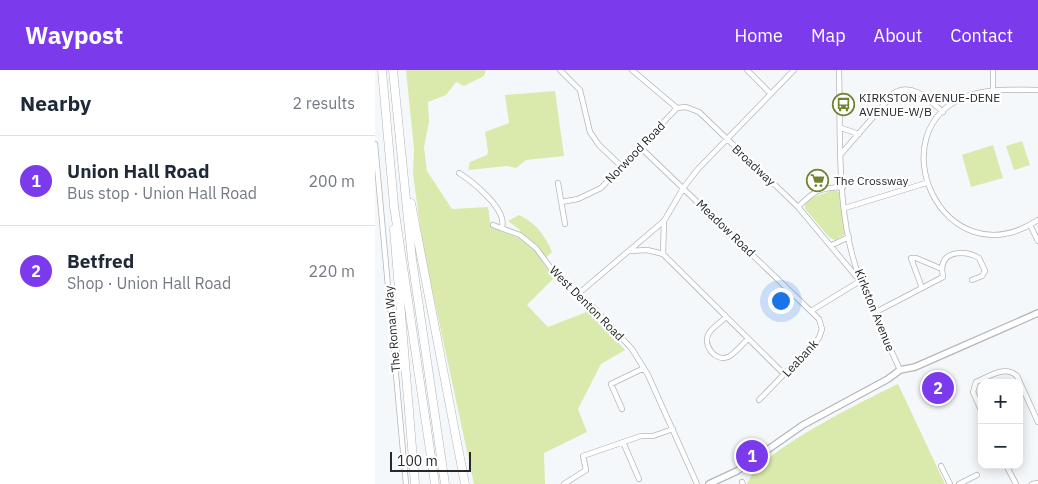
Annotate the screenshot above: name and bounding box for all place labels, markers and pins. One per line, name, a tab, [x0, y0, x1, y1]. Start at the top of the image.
place label: KIRKSTON AVENUE-DENE AVENUE-W/B	[859, 90, 1000, 119]
bus stop icon: KIRKSTON AVENUE-DENE AVENUE-W/B	[831, 92, 855, 116]
supermarket icon: The Crossway	[806, 168, 830, 192]
place label: The Crossway	[834, 173, 909, 188]
pin: 2	[922, 369, 954, 407]
pin: 1	[736, 437, 768, 475]

